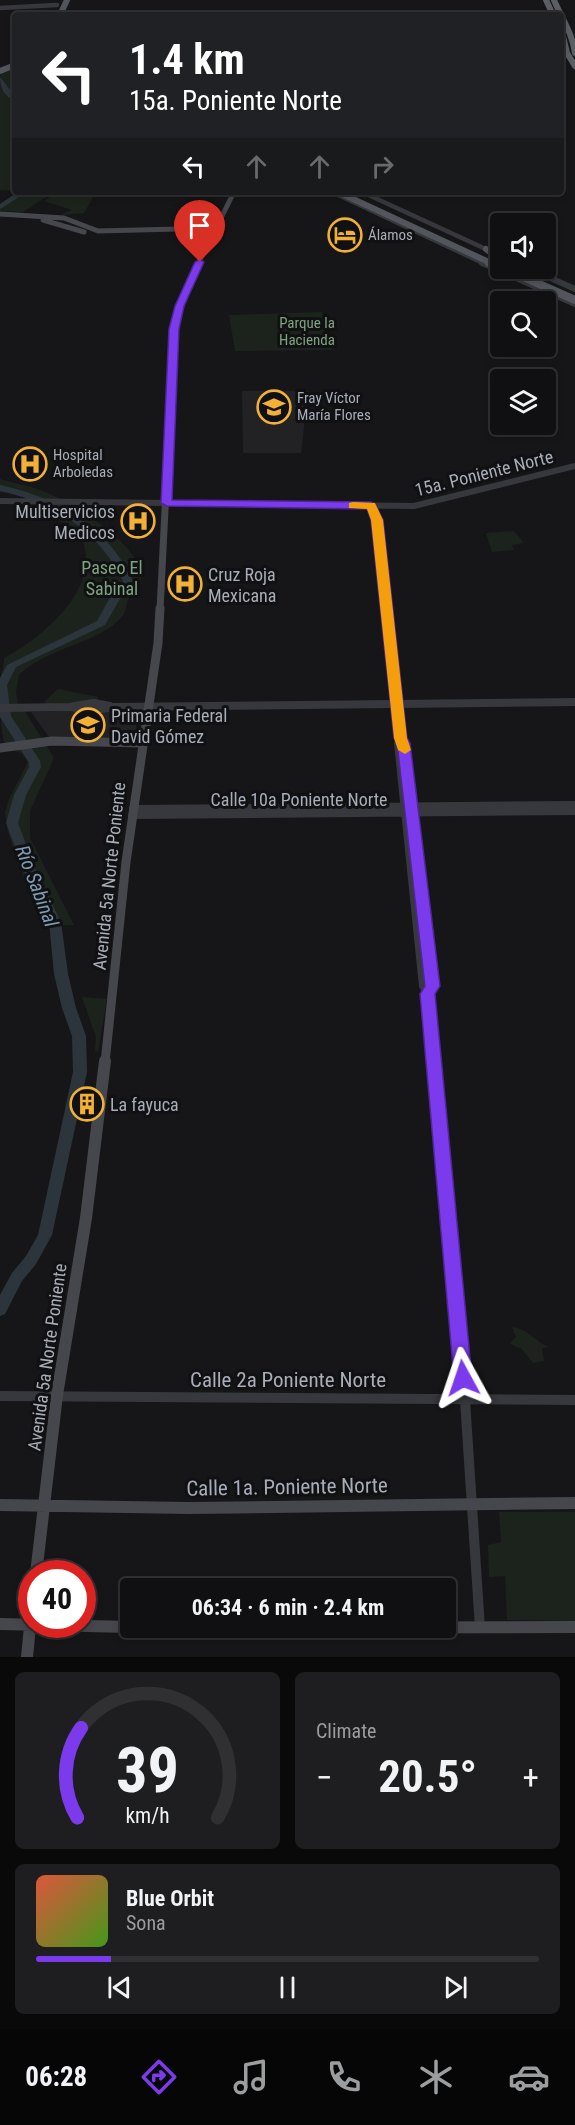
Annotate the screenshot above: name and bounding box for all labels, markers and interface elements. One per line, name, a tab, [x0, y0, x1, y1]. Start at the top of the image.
text: 1.4 km	[129, 35, 245, 84]
icon: left	[30, 36, 108, 114]
text: 15a. Poniente Norte	[129, 85, 342, 117]
icon: left	[177, 150, 210, 183]
icon: ahead	[240, 150, 273, 183]
icon: ahead	[303, 150, 336, 183]
icon: right	[366, 150, 399, 183]
pin	[174, 200, 225, 262]
icon: arrive	[183, 209, 216, 242]
map controls	[490, 213, 556, 435]
button: sound	[490, 213, 556, 279]
hotel icon: Álamos	[327, 217, 363, 253]
place label: Álamos	[368, 226, 413, 244]
button: search	[490, 291, 556, 357]
park label: Parque la Hacienda	[279, 314, 335, 349]
button: layers	[490, 369, 556, 435]
school or university icon: Fray Víctor María Flores	[256, 389, 292, 425]
place label: Fray Víctor María Flores	[297, 389, 371, 424]
hospital icon: Hospital Arboledas	[12, 446, 48, 482]
place label: Hospital Arboledas	[53, 446, 113, 481]
street label: 15a. Poniente Norte	[413, 446, 555, 500]
place label: Multiservicios Medicos	[15, 501, 115, 543]
hospital icon: Multiservicios Medicos	[120, 503, 156, 539]
park label: Paseo El Sabinal	[81, 557, 143, 599]
place label: Cruz Roja Mexicana	[208, 564, 276, 606]
hospital icon: Cruz Roja Mexicana	[167, 566, 203, 602]
place label: Primaria Federal David Gómez	[111, 705, 227, 747]
school or university icon: Primaria Federal David Gómez	[70, 707, 106, 743]
street label: Avenida 5a Norte Poniente	[89, 781, 129, 971]
street label: Calle 10a Poniente Norte	[211, 789, 387, 810]
water label: Río Sabinal	[10, 842, 64, 931]
building icon: La fayuca	[69, 1086, 105, 1122]
place label: La fayuca	[110, 1094, 179, 1115]
street label: Avenida 5a Norte Poniente	[23, 1262, 71, 1452]
position arrow	[431, 1346, 495, 1410]
street label: Calle 2a Poniente Norte	[190, 1368, 386, 1392]
street label: Calle 1a. Poniente Norte	[186, 1473, 388, 1501]
speed limit sign: 40	[18, 1560, 96, 1638]
text: 06:34 · 6 min · 2.4 km	[192, 1595, 384, 1620]
text: Climate	[316, 1719, 376, 1743]
text: 39	[116, 1734, 179, 1807]
text: 20.5°	[378, 1750, 477, 1803]
text: −	[316, 1758, 333, 1797]
text: +	[523, 1758, 539, 1797]
text: km/h	[125, 1803, 170, 1828]
text: Blue Orbit	[126, 1886, 214, 1911]
text: Sona	[126, 1911, 166, 1935]
icon: previous	[103, 1971, 136, 2004]
icon: pause	[271, 1971, 304, 2004]
icon: next	[439, 1971, 472, 2004]
icon: directions	[138, 2056, 180, 2098]
icon: music	[230, 2056, 272, 2098]
icon: phone	[323, 2056, 365, 2098]
icon: climate	[415, 2056, 457, 2098]
icon: car	[508, 2056, 550, 2098]
text: 06:28	[25, 2061, 87, 2093]

